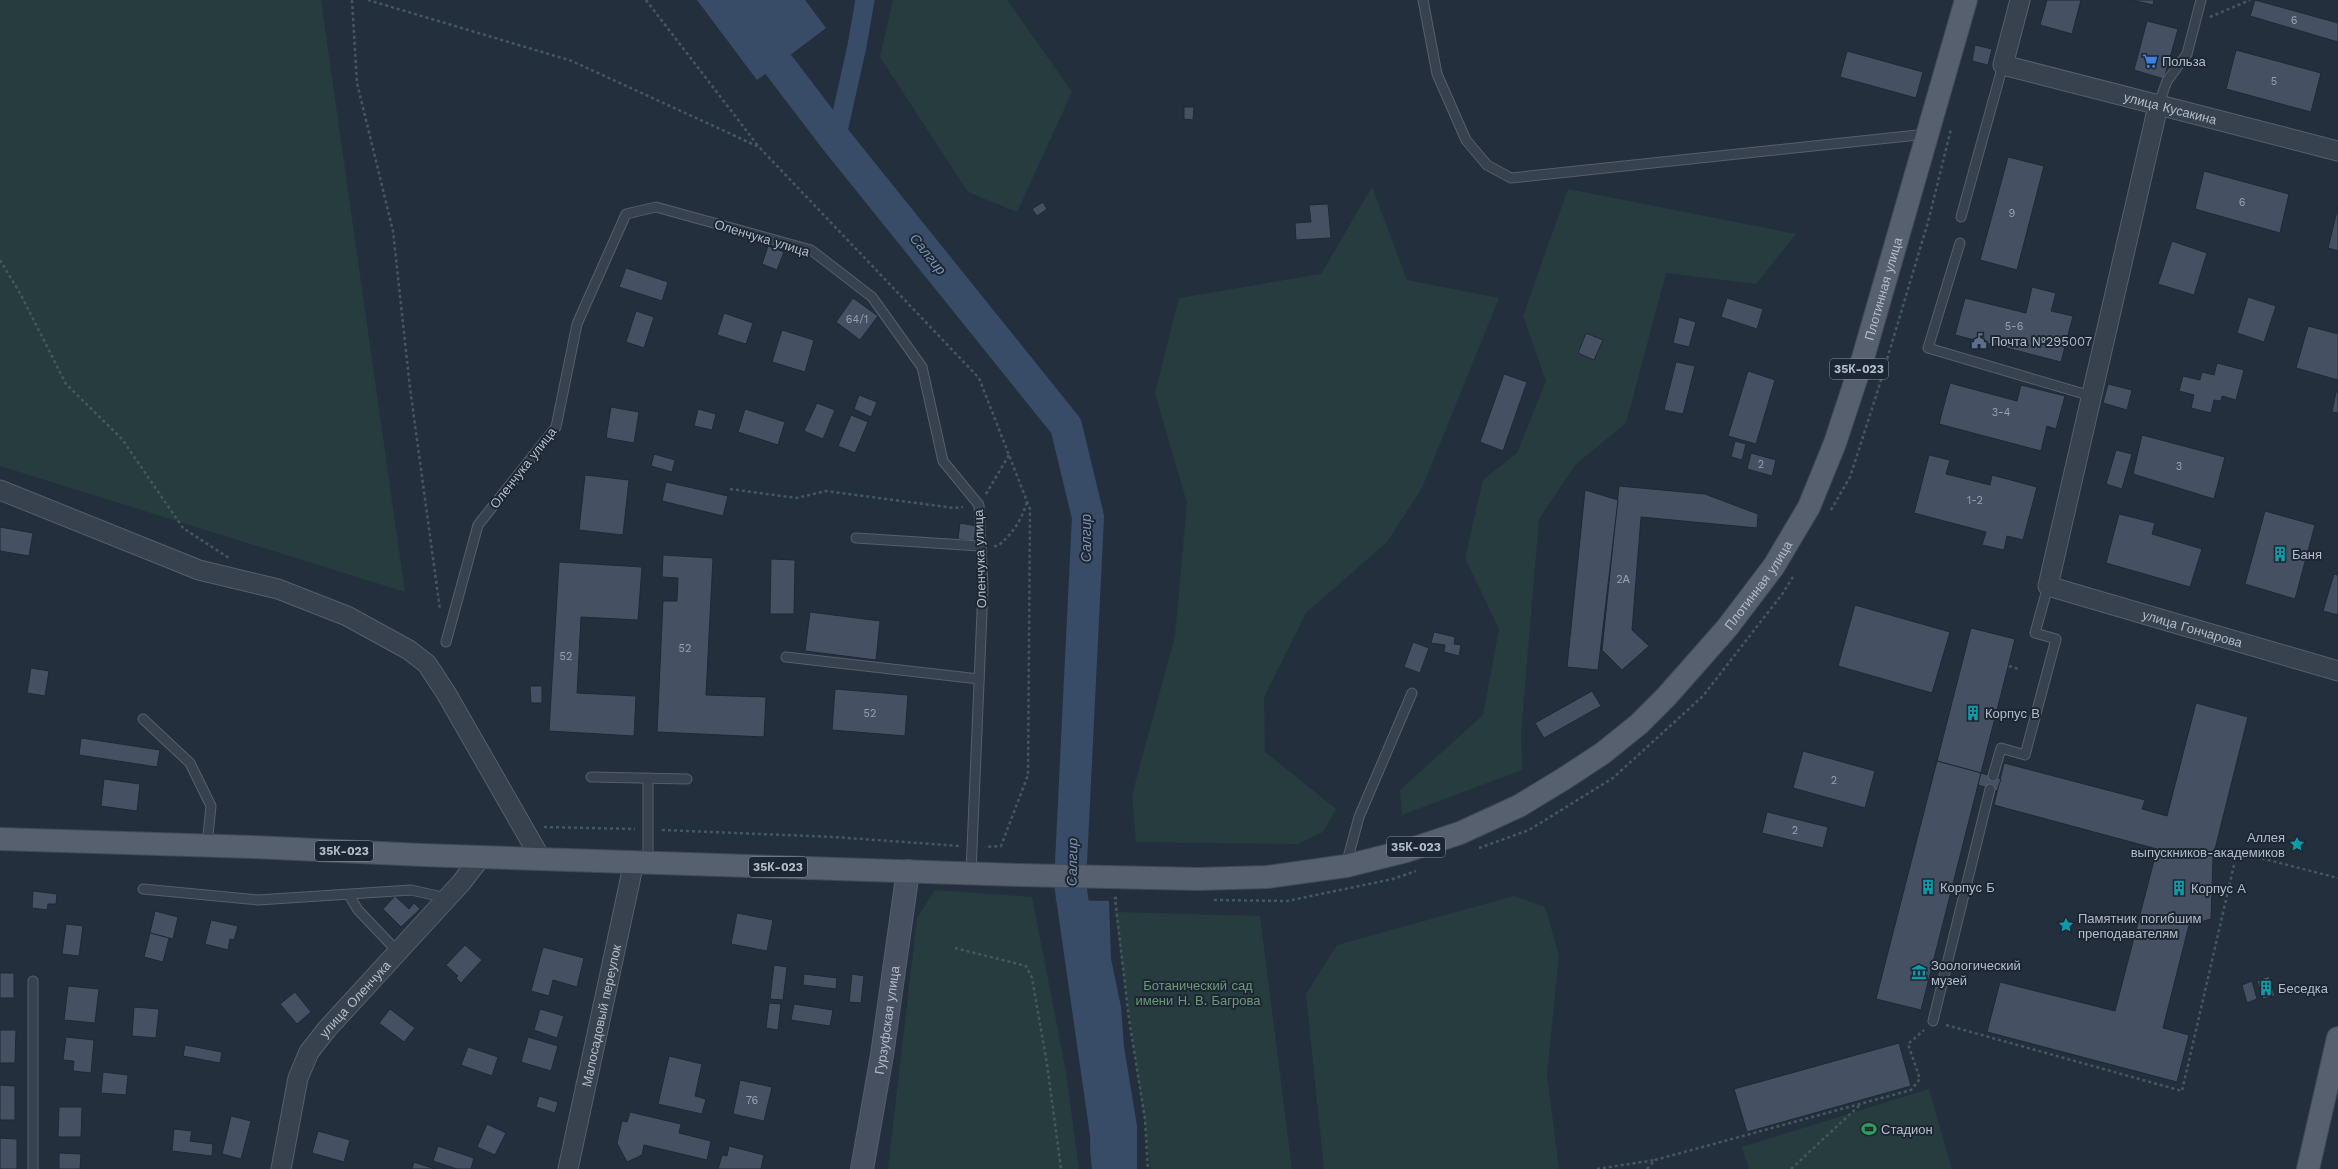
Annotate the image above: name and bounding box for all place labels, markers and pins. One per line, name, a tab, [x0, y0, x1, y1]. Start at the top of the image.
supermarket icon: Польза	[2141, 52, 2159, 70]
place label: Польза	[2162, 54, 2207, 69]
public building icon: Почта №295007	[1970, 332, 1988, 350]
place label: Почта №295007	[1991, 334, 2092, 349]
building icon: Баня	[2271, 545, 2289, 563]
place label: Баня	[2292, 547, 2322, 562]
building icon: Корпус В	[1964, 704, 1982, 722]
place label: Корпус В	[1985, 706, 2040, 721]
place label: Аллея выпускников-академиков	[2131, 830, 2285, 860]
place icon: Аллея выпускников-академиков	[2288, 835, 2306, 853]
building icon: Корпус Б	[1919, 878, 1937, 896]
building icon: Корпус А	[2170, 879, 2188, 897]
place label: Корпус Б	[1940, 880, 1995, 895]
place label: Корпус А	[2191, 881, 2246, 896]
place label: Памятник погибшим преподавателям	[2078, 911, 2201, 941]
place icon: Памятник погибшим преподавателям	[2057, 916, 2075, 934]
place label: Зоологический музей	[1931, 958, 2021, 988]
museum icon: Зоологический музей	[1910, 963, 1928, 981]
building icon: Беседка	[2257, 979, 2275, 997]
place label: Беседка	[2278, 981, 2329, 996]
sports icon: Стадион	[1860, 1120, 1878, 1138]
place label: Стадион	[1881, 1122, 1933, 1137]

